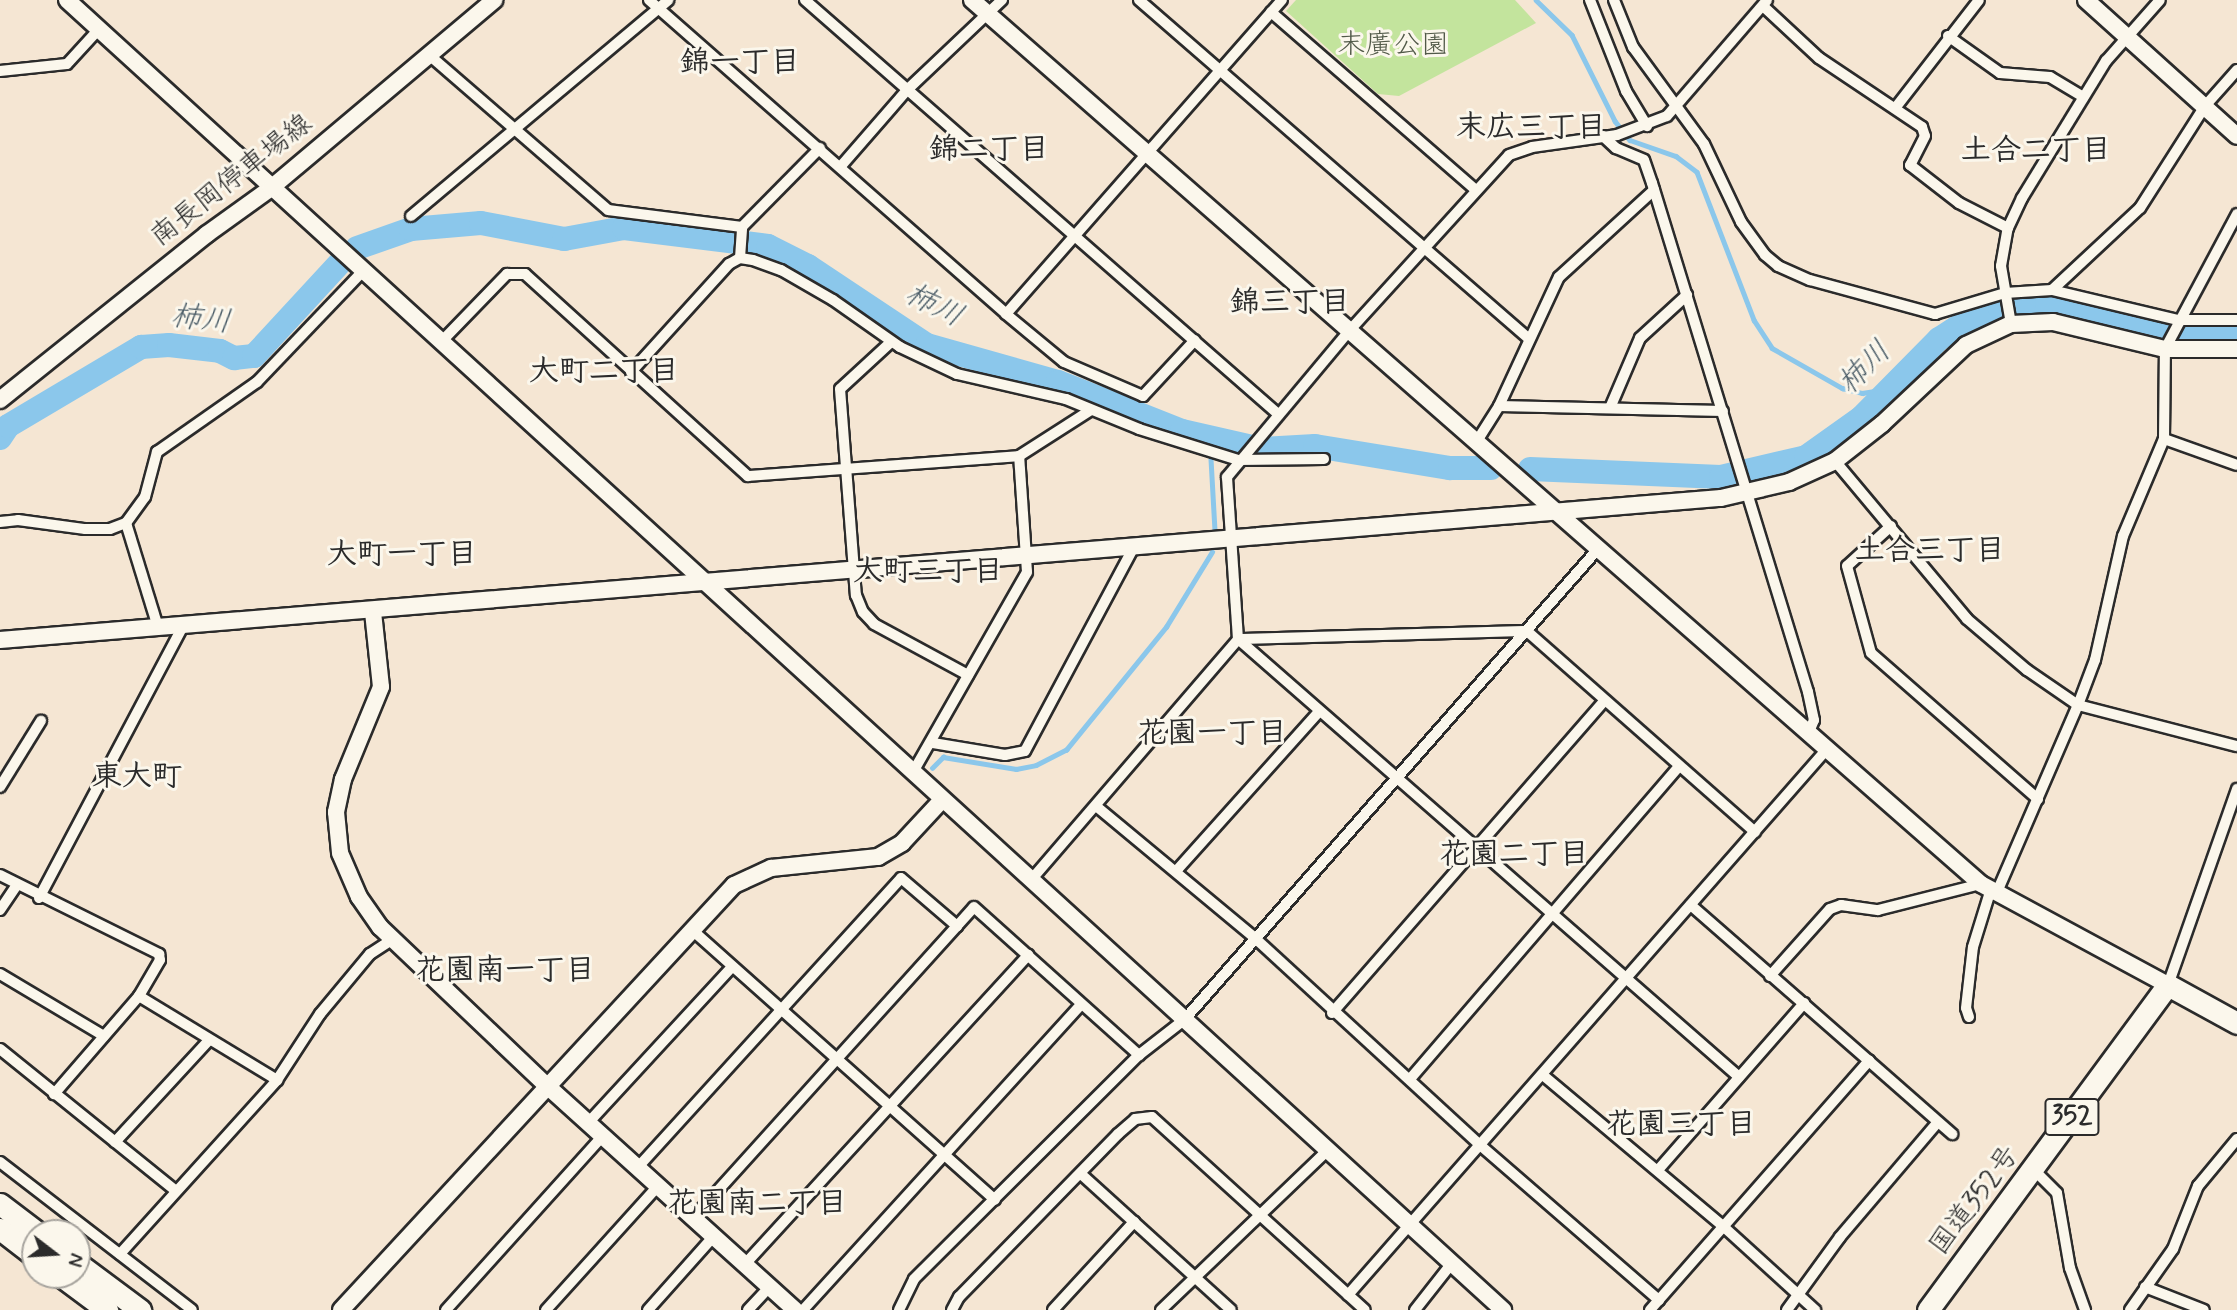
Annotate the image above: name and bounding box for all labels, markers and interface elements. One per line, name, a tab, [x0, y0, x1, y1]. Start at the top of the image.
park label: 末廣公園	[1337, 29, 1449, 63]
district label: 錦一丁目	[680, 45, 800, 81]
street label: 南長岡停車場線	[144, 107, 320, 255]
district label: 末広三丁目	[1456, 110, 1606, 146]
district label: 錦二丁目	[929, 132, 1049, 168]
district label: 土合二丁目	[1961, 133, 2111, 169]
water label: 柿川	[899, 276, 969, 336]
district label: 錦三丁目	[1230, 285, 1350, 321]
water label: 柿川	[169, 298, 233, 342]
water label: 柿川	[1831, 334, 1899, 402]
district label: 大町二丁目	[529, 354, 679, 390]
district label: 土合三丁目	[1855, 533, 2005, 569]
district label: 大町一丁目	[327, 537, 477, 573]
district label: 大町三丁目	[853, 554, 1003, 590]
district label: 花園一丁目	[1137, 716, 1287, 752]
district label: 東大町	[92, 759, 182, 795]
district label: 花園二丁目	[1439, 837, 1589, 873]
district label: 花園南一丁目	[415, 953, 595, 989]
road number: 352	[2044, 1094, 2100, 1140]
district label: 花園三丁目	[1606, 1107, 1756, 1143]
street label: 国道352号	[1923, 1140, 2027, 1262]
district label: 花園南二丁目	[667, 1186, 847, 1222]
north arrow	[21, 1219, 91, 1289]
text: N	[61, 1250, 88, 1269]

